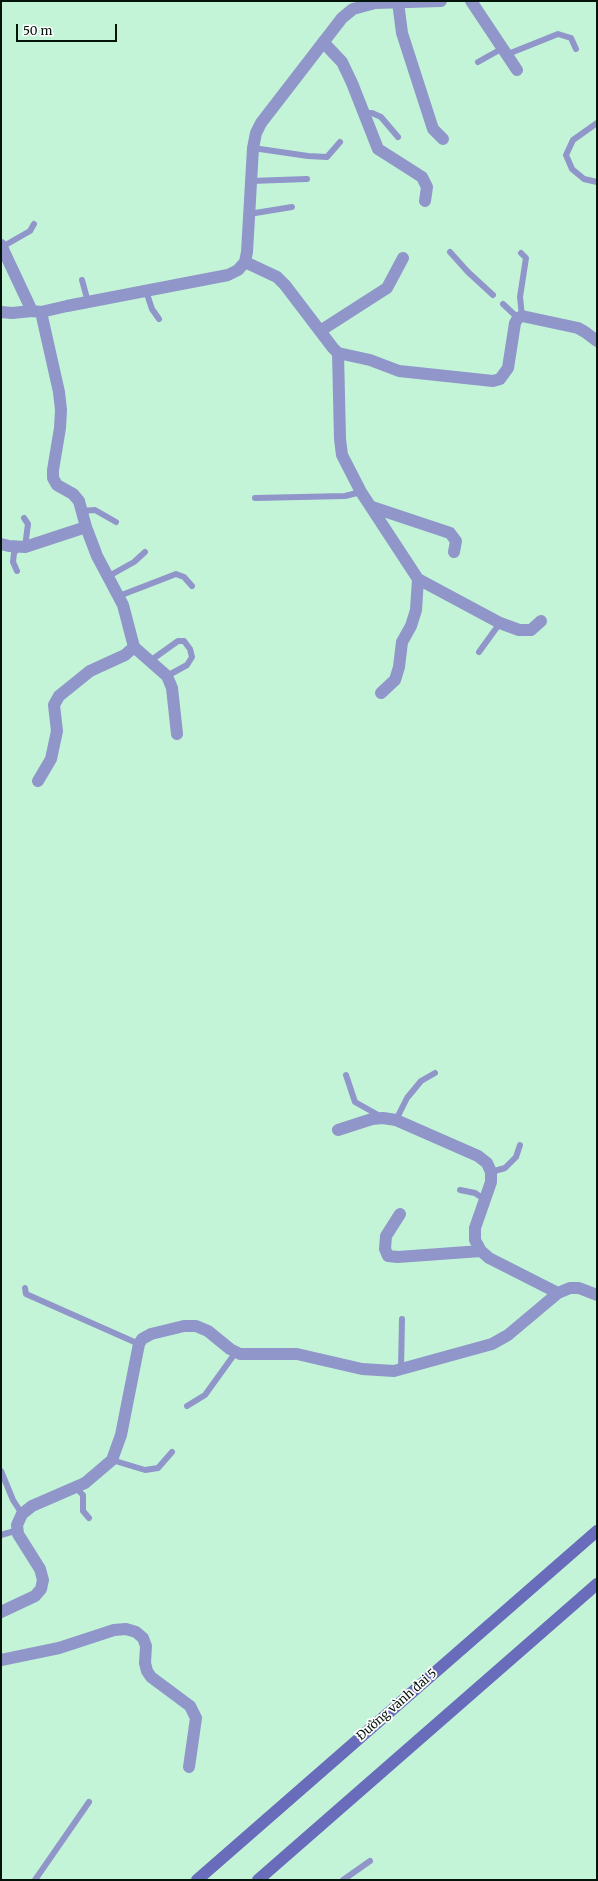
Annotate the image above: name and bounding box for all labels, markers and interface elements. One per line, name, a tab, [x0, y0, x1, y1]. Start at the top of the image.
scale bar	[18, 16, 119, 42]
text: 50 m	[23, 23, 52, 38]
street label: Đường vành đai 5	[354, 1666, 440, 1744]

